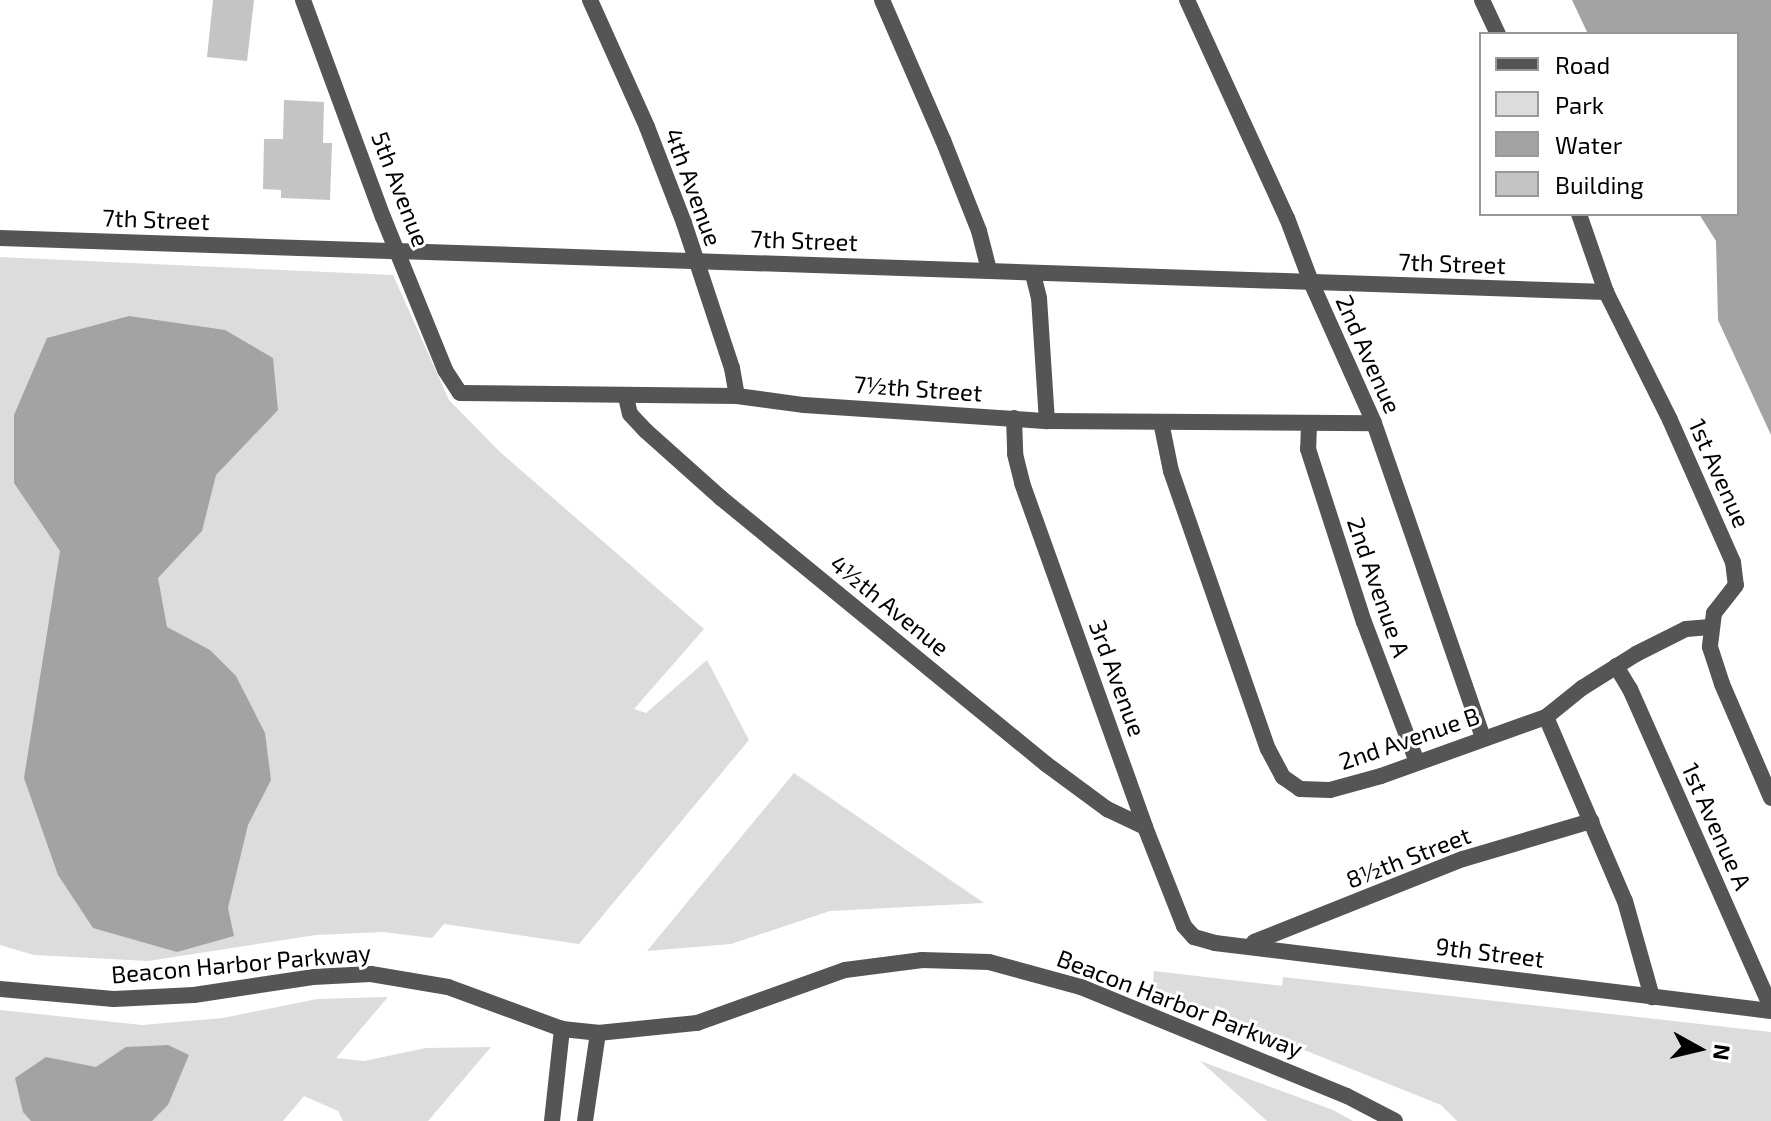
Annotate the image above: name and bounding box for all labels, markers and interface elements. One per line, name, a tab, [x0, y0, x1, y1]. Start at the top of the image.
legend	[1479, 32, 1739, 216]
text: Road	[1555, 50, 1610, 79]
text: Park	[1555, 90, 1604, 119]
street label: 4th Avenue	[659, 124, 729, 250]
street label: 5th Avenue	[366, 127, 436, 251]
text: Water	[1555, 130, 1622, 159]
text: Building	[1555, 170, 1644, 199]
street label: 7th Street	[102, 203, 210, 235]
street label: 7th Street	[750, 224, 858, 256]
street label: 7th Street	[1398, 247, 1506, 279]
street label: 2nd Avenue	[1330, 290, 1408, 418]
street label: 7½th Street	[853, 369, 983, 407]
street label: 1st Avenue	[1683, 414, 1757, 532]
street label: 2nd Avenue A	[1341, 513, 1417, 661]
street label: 4½th Avenue	[825, 548, 955, 662]
street label: 3rd Avenue	[1084, 616, 1152, 740]
street label: 2nd Avenue B	[1335, 700, 1483, 776]
street label: 1st Avenue A	[1676, 758, 1758, 894]
street label: 8½th Street	[1342, 820, 1474, 894]
street label: 9th Street	[1434, 931, 1546, 973]
street label: Beacon Harbor Parkway	[110, 937, 372, 989]
street label: Beacon Harbor Parkway	[1053, 943, 1307, 1063]
north arrow	[1659, 1009, 1739, 1089]
text: N	[1709, 1043, 1737, 1062]

